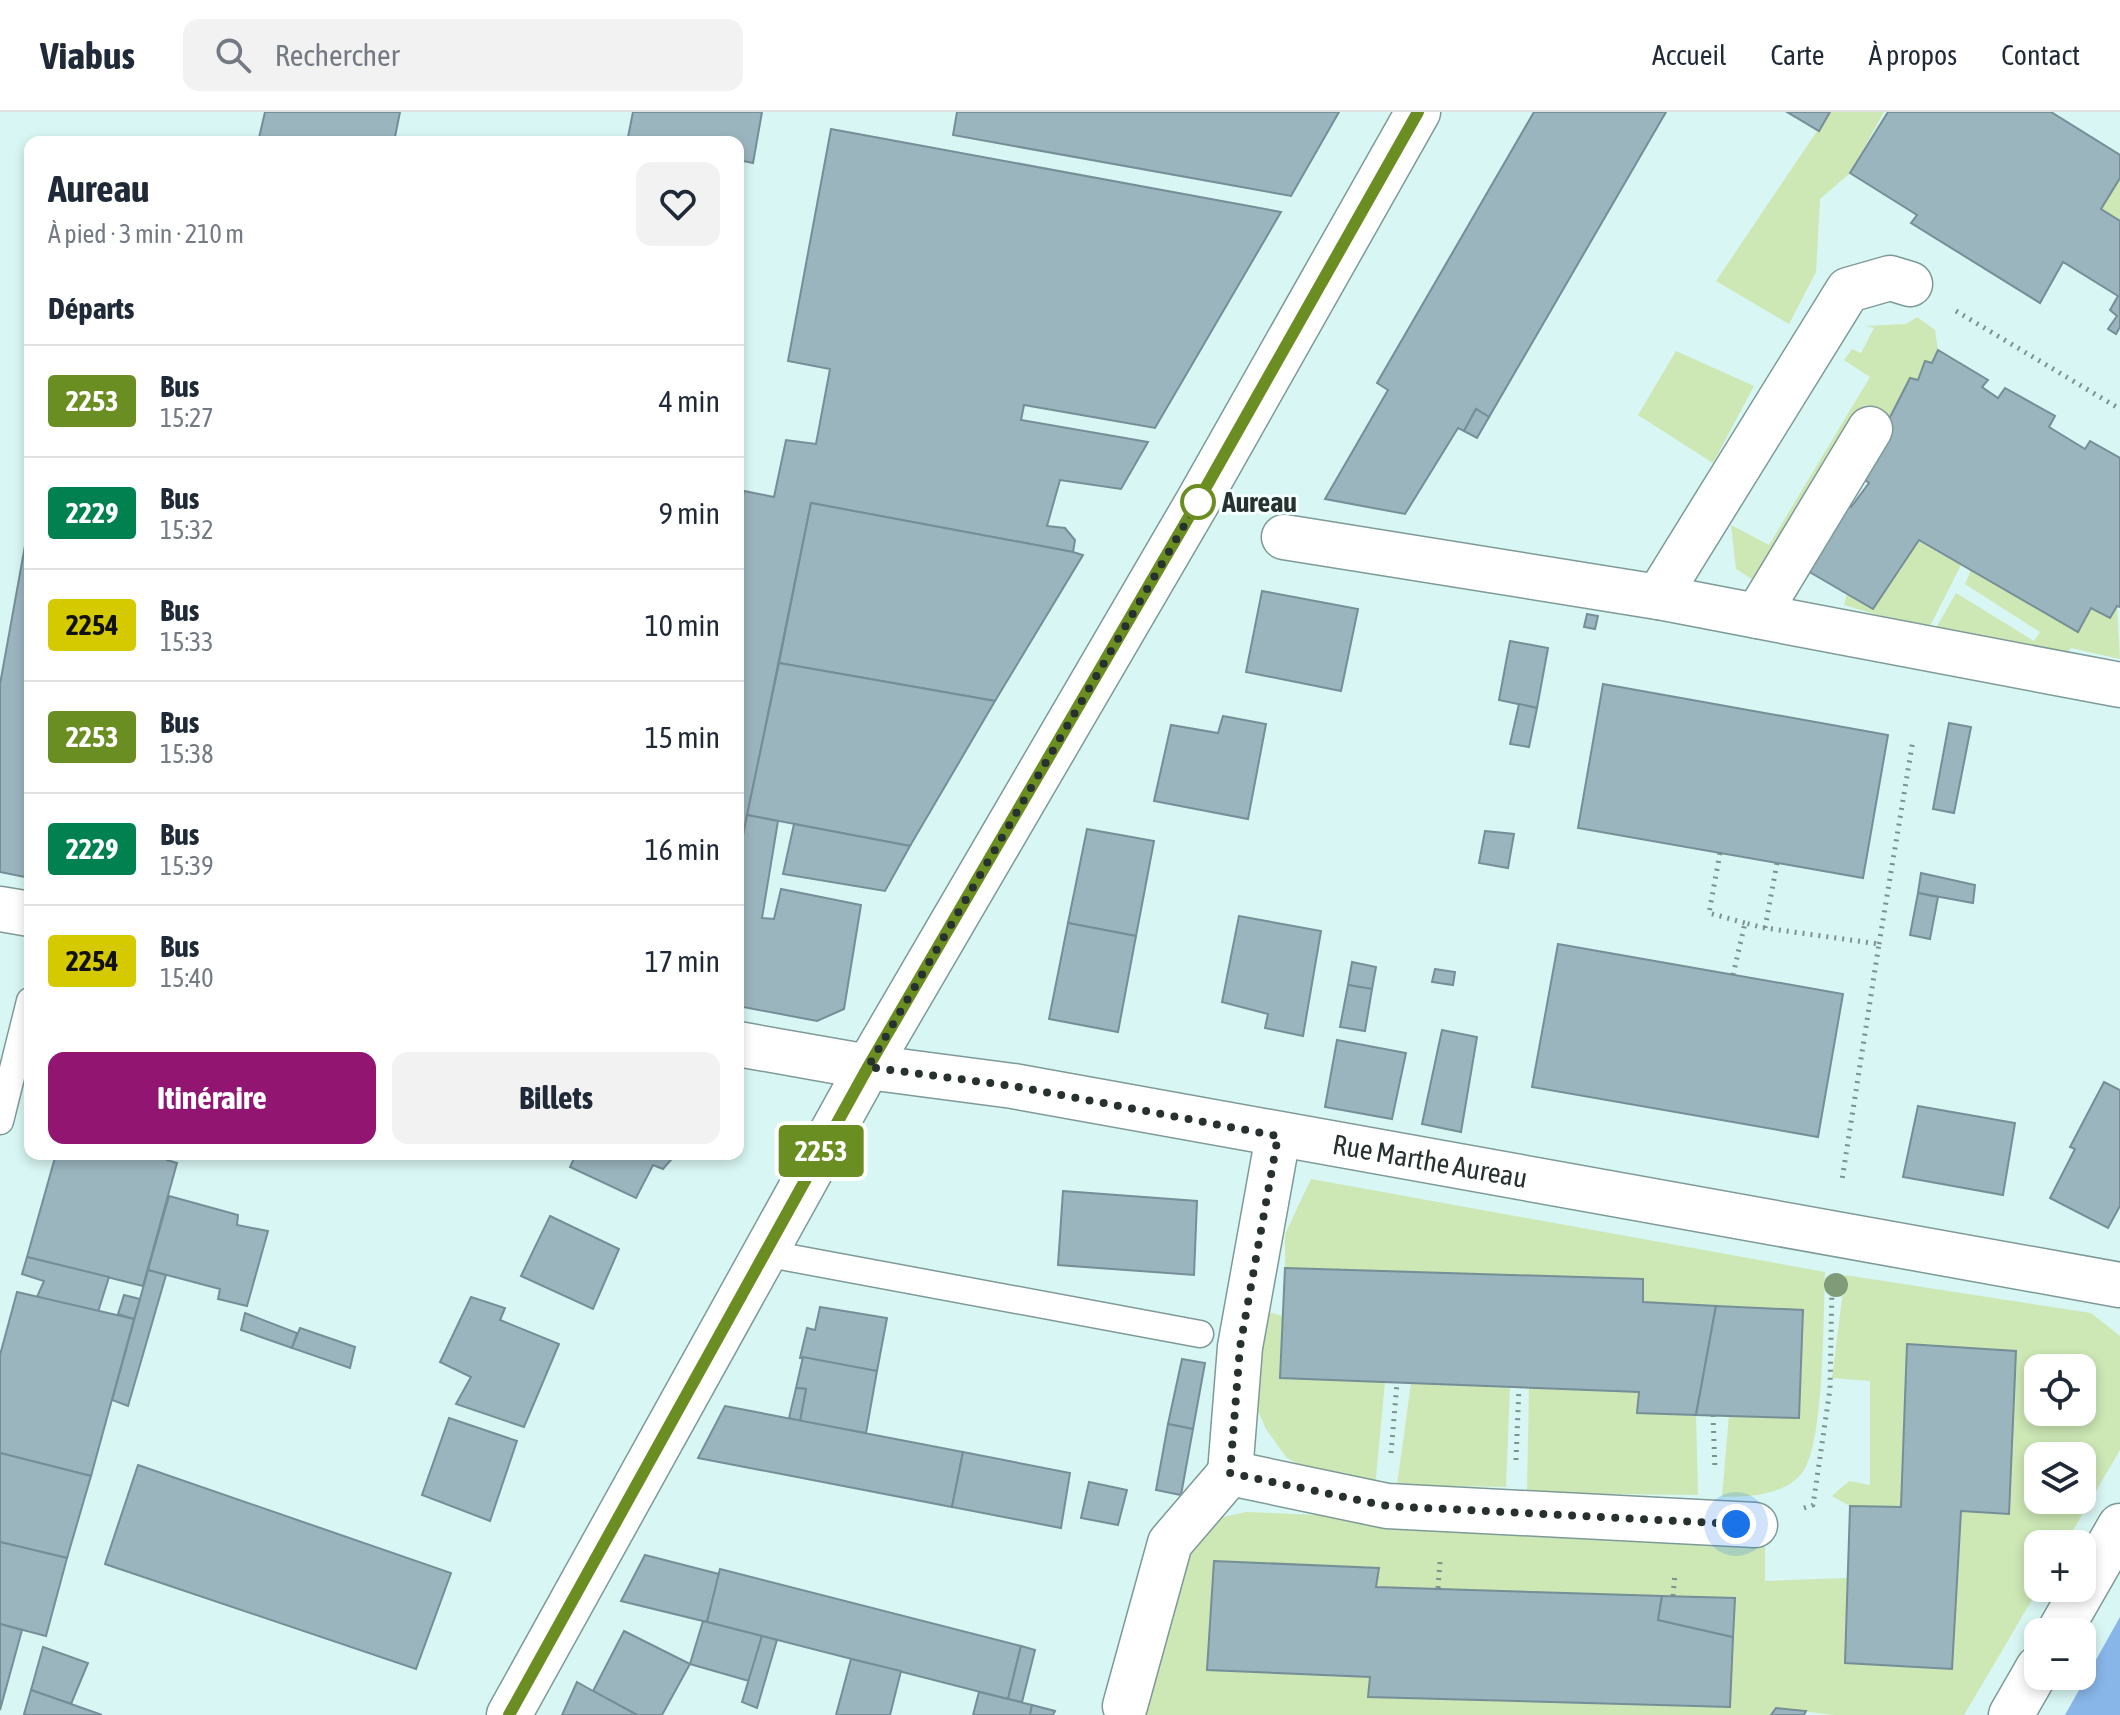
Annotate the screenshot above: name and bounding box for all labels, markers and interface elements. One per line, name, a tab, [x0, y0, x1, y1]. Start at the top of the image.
search box	[183, 19, 743, 91]
icon: search	[211, 33, 255, 77]
text: Viabus	[40, 34, 135, 77]
text: Rechercher	[275, 38, 400, 72]
text: Accueil	[1652, 39, 1726, 71]
text: Carte	[1770, 39, 1825, 71]
text: À propos	[1869, 39, 1957, 71]
text: Contact	[2001, 39, 2080, 71]
button: heart	[636, 162, 720, 246]
text: Aureau	[48, 167, 149, 210]
text: À pied · 3 min · 210 m	[48, 219, 244, 249]
text: Départs	[48, 291, 134, 325]
text: Bus	[160, 369, 199, 403]
text: 4 min	[659, 384, 720, 418]
text: 2253	[66, 385, 118, 417]
text: 15:27	[160, 403, 214, 433]
text: Bus	[160, 481, 199, 515]
marker: Aureau	[1181, 485, 1215, 519]
place label: Aureau	[1221, 486, 1297, 518]
text: 9 min	[659, 496, 720, 530]
text: 2229	[66, 497, 118, 529]
text: 15:32	[160, 515, 214, 545]
text: Bus	[160, 593, 199, 627]
text: 10 min	[645, 608, 720, 642]
text: 2254	[66, 609, 118, 641]
text: 15:33	[160, 627, 214, 657]
text: Bus	[160, 705, 199, 739]
text: 15 min	[645, 720, 720, 754]
text: 2253	[66, 721, 118, 753]
text: 15:38	[160, 739, 214, 769]
text: Bus	[160, 817, 199, 851]
text: 16 min	[645, 832, 720, 866]
text: 2229	[66, 833, 118, 865]
text: 15:39	[160, 851, 214, 881]
text: Bus	[160, 929, 199, 963]
text: 17 min	[645, 944, 720, 978]
text: 2254	[66, 945, 118, 977]
text: 15:40	[160, 963, 214, 993]
button: Itinéraire	[48, 1052, 376, 1144]
button: Billets	[392, 1052, 720, 1144]
line badge: 2253	[765, 1125, 877, 1177]
street label: Rue Marthe Aureau	[1330, 1128, 1530, 1194]
text: 2253	[795, 1135, 847, 1167]
map controls	[2024, 1354, 2096, 1690]
button: locate	[2024, 1354, 2096, 1426]
button: layers	[2024, 1442, 2096, 1514]
your location	[1716, 1504, 1756, 1544]
button: +	[2024, 1530, 2096, 1602]
button: −	[2024, 1618, 2096, 1690]

